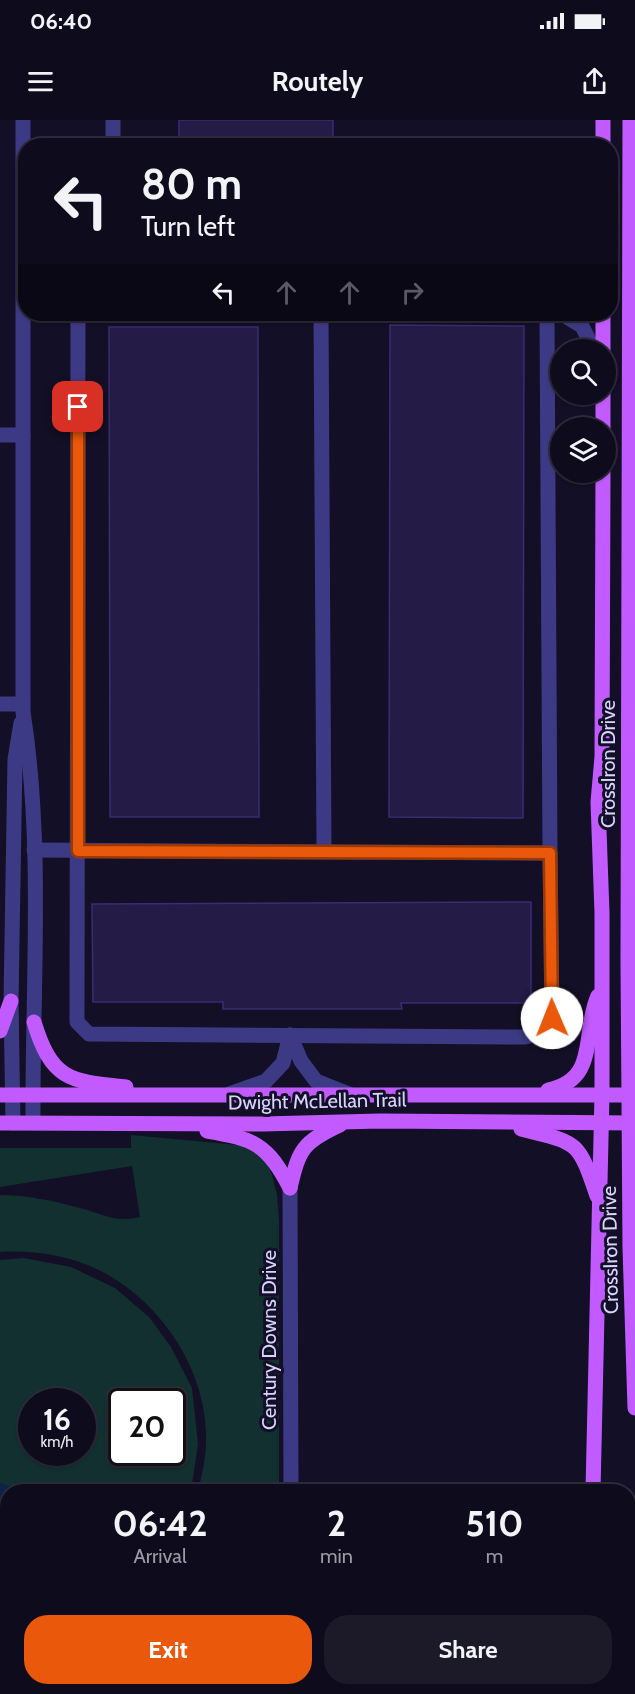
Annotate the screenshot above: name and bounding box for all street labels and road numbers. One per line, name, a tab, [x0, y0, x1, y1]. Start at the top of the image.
street label: CrossIron Drive	[596, 700, 620, 828]
street label: Dwight McLellan Trail	[228, 1087, 407, 1115]
street label: CrossIron Drive	[597, 1186, 623, 1314]
street label: Century Downs Drive	[257, 1250, 281, 1430]

